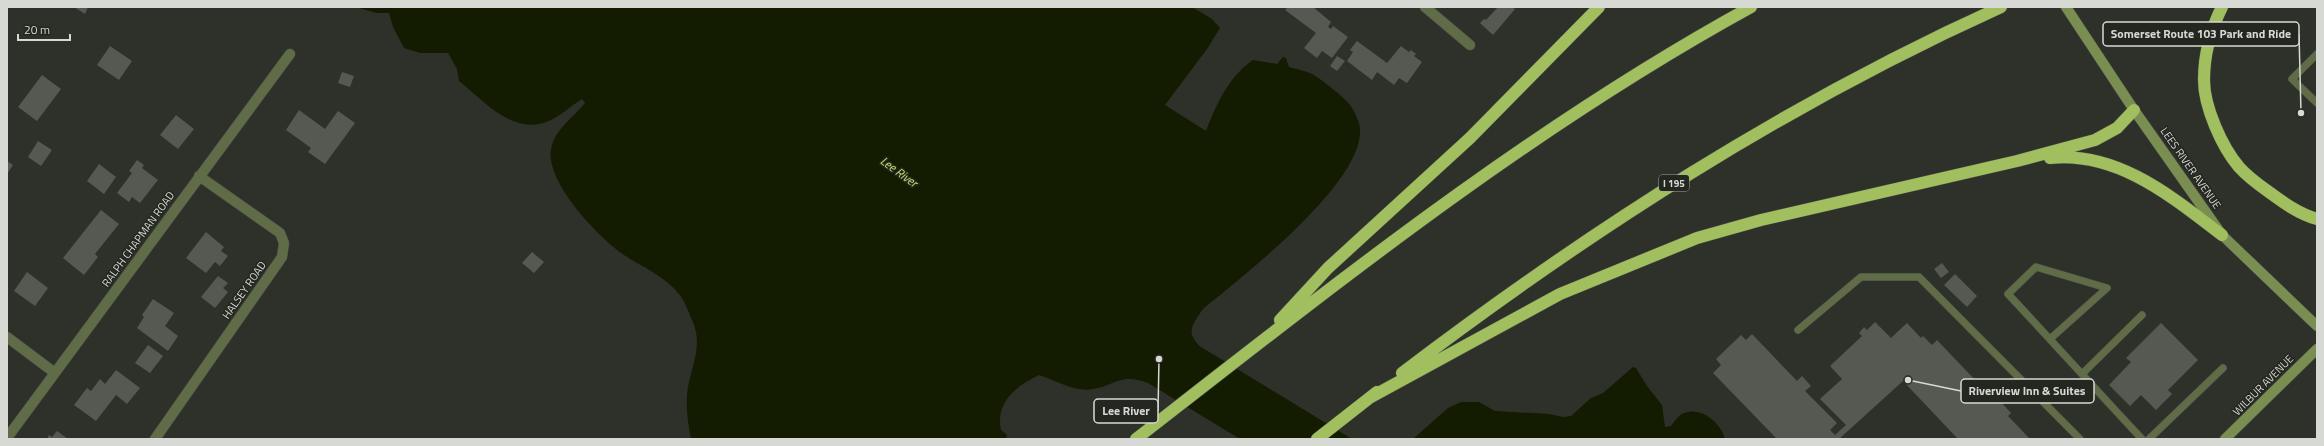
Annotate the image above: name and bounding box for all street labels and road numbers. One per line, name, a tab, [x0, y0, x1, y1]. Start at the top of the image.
street label: LEES RIVER AVENUE	[2157, 124, 2225, 212]
road number: I 195	[1659, 175, 1689, 191]
street label: RALPH CHAPMAN ROAD	[98, 188, 178, 290]
street label: HALSEY ROAD	[218, 258, 270, 322]
street label: WILBUR AVENUE	[2229, 351, 2297, 419]

